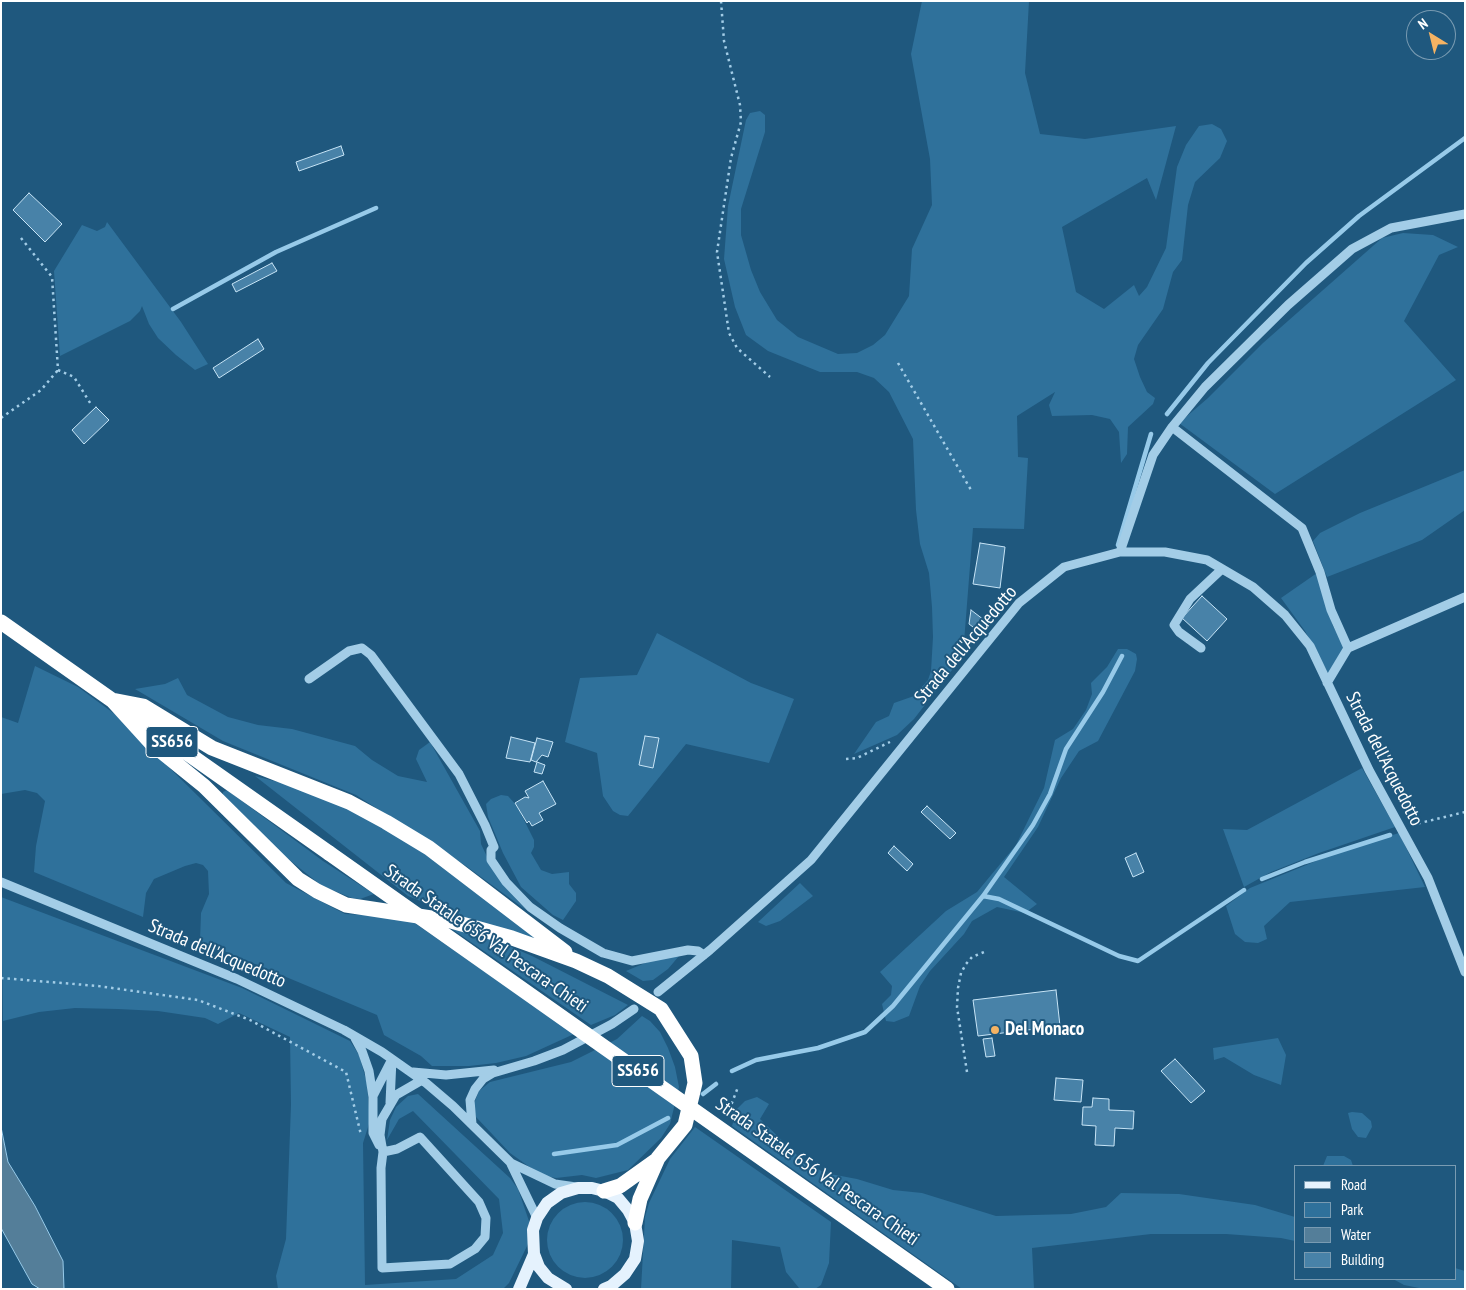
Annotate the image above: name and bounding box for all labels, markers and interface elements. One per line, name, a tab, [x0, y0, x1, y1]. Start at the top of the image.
north arrow	[1406, 10, 1456, 60]
text: N	[1414, 14, 1431, 33]
street label: Strada dell'Acquedotto	[910, 581, 1022, 709]
street label: Strada dell'Acquedotto	[1340, 688, 1428, 830]
road number: SS656	[146, 726, 198, 758]
street label: Strada Statale 656 Val Pescara-Chieti	[380, 860, 592, 1018]
street label: Strada dell'Acquedotto	[145, 915, 289, 993]
place label: Del Monaco	[1005, 1019, 1084, 1041]
marker: Del Monaco	[989, 1024, 1001, 1036]
road number: SS656	[612, 1056, 664, 1086]
street label: Strada Statale 656 Val Pescara-Chieti	[711, 1093, 923, 1251]
legend	[1294, 1165, 1456, 1280]
text: Road	[1341, 1175, 1367, 1194]
text: Park	[1341, 1200, 1363, 1219]
text: Water	[1341, 1225, 1371, 1244]
text: Building	[1341, 1250, 1384, 1269]

